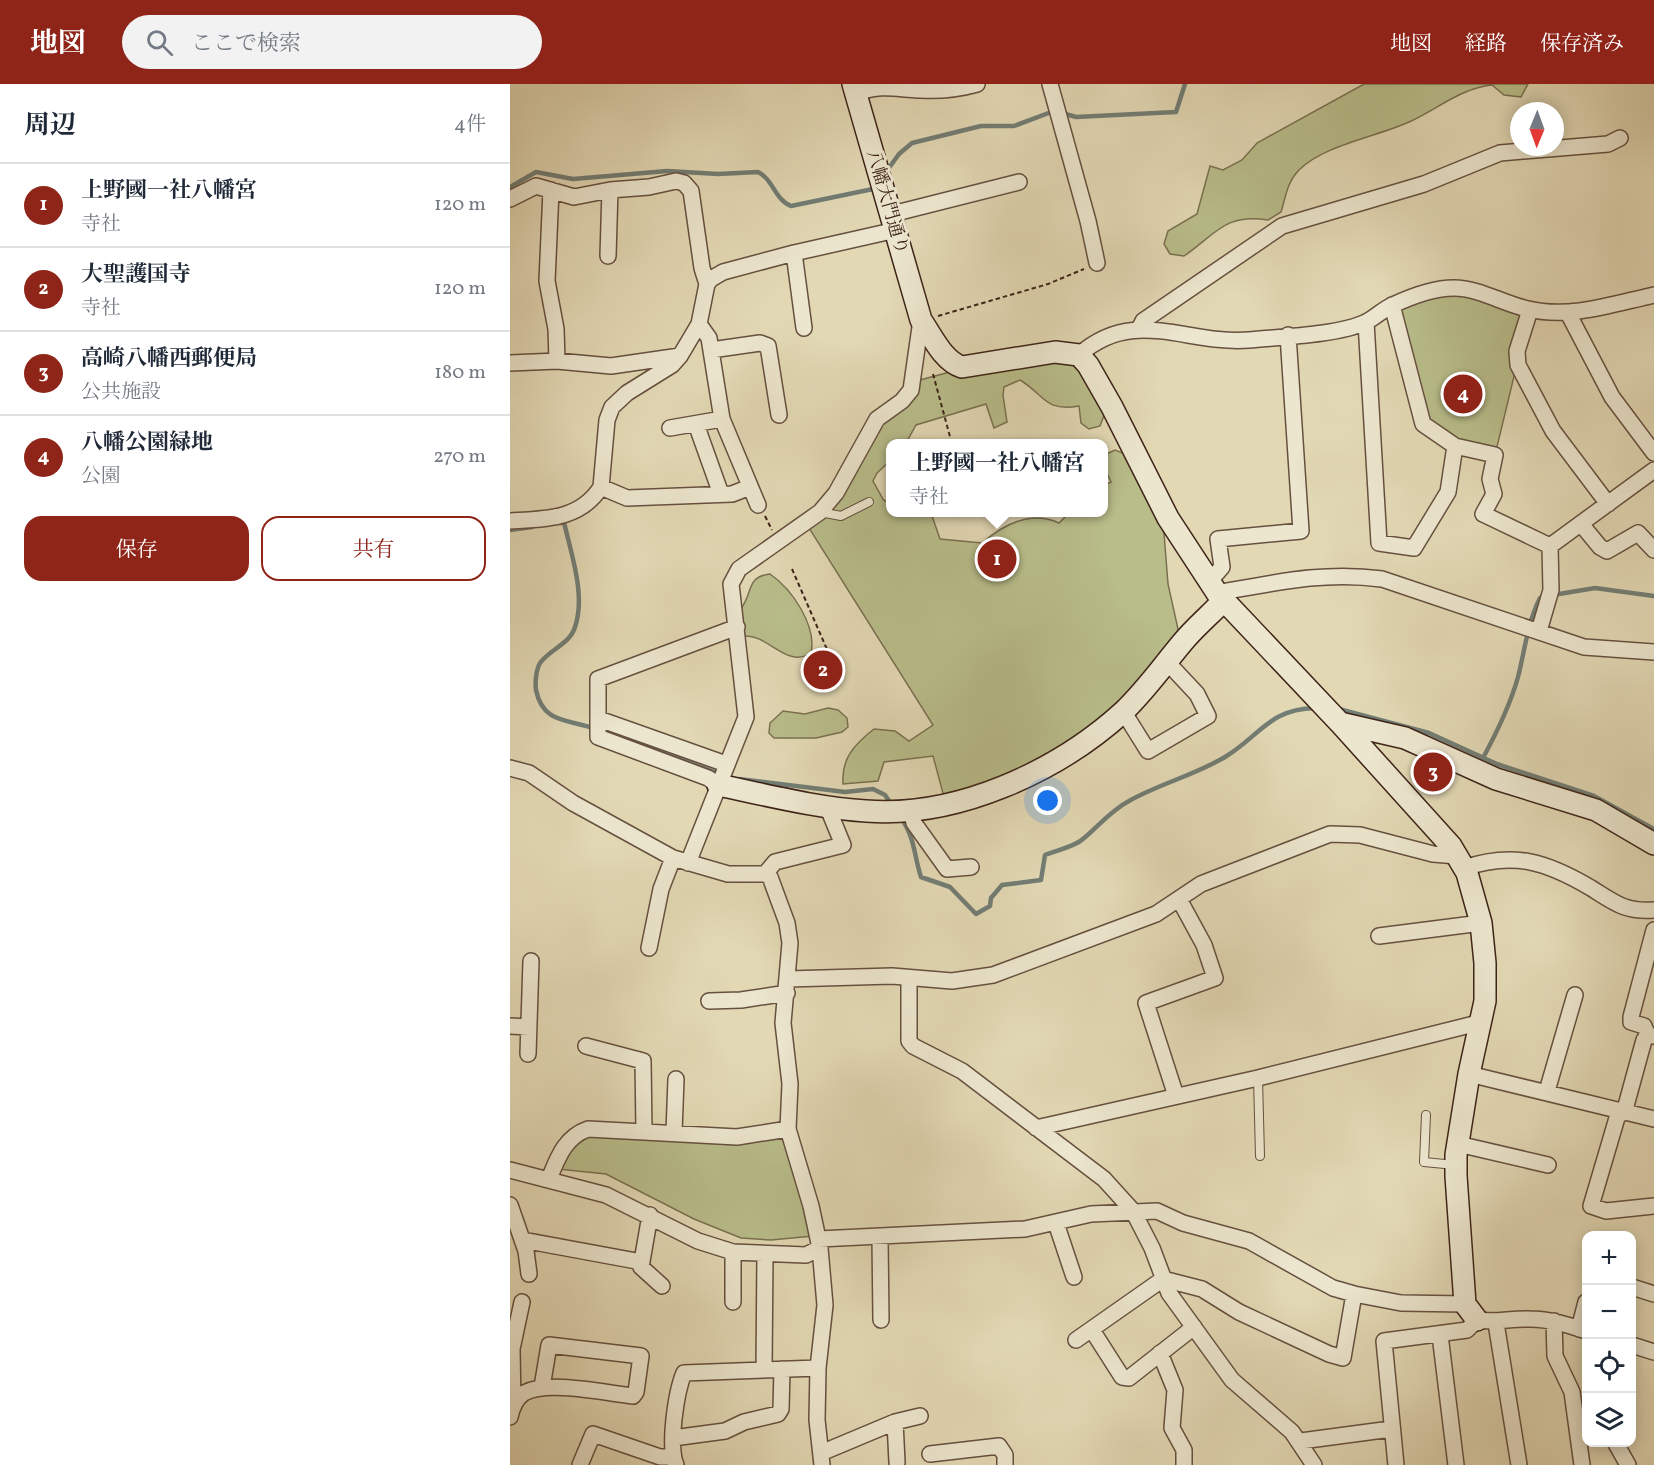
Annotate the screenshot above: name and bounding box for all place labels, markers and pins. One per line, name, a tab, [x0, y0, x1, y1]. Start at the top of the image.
pin: 4	[1444, 372, 1482, 416]
pin: 1	[978, 536, 1016, 582]
pin: 2	[804, 648, 842, 692]
pin: 3	[1414, 750, 1452, 794]

